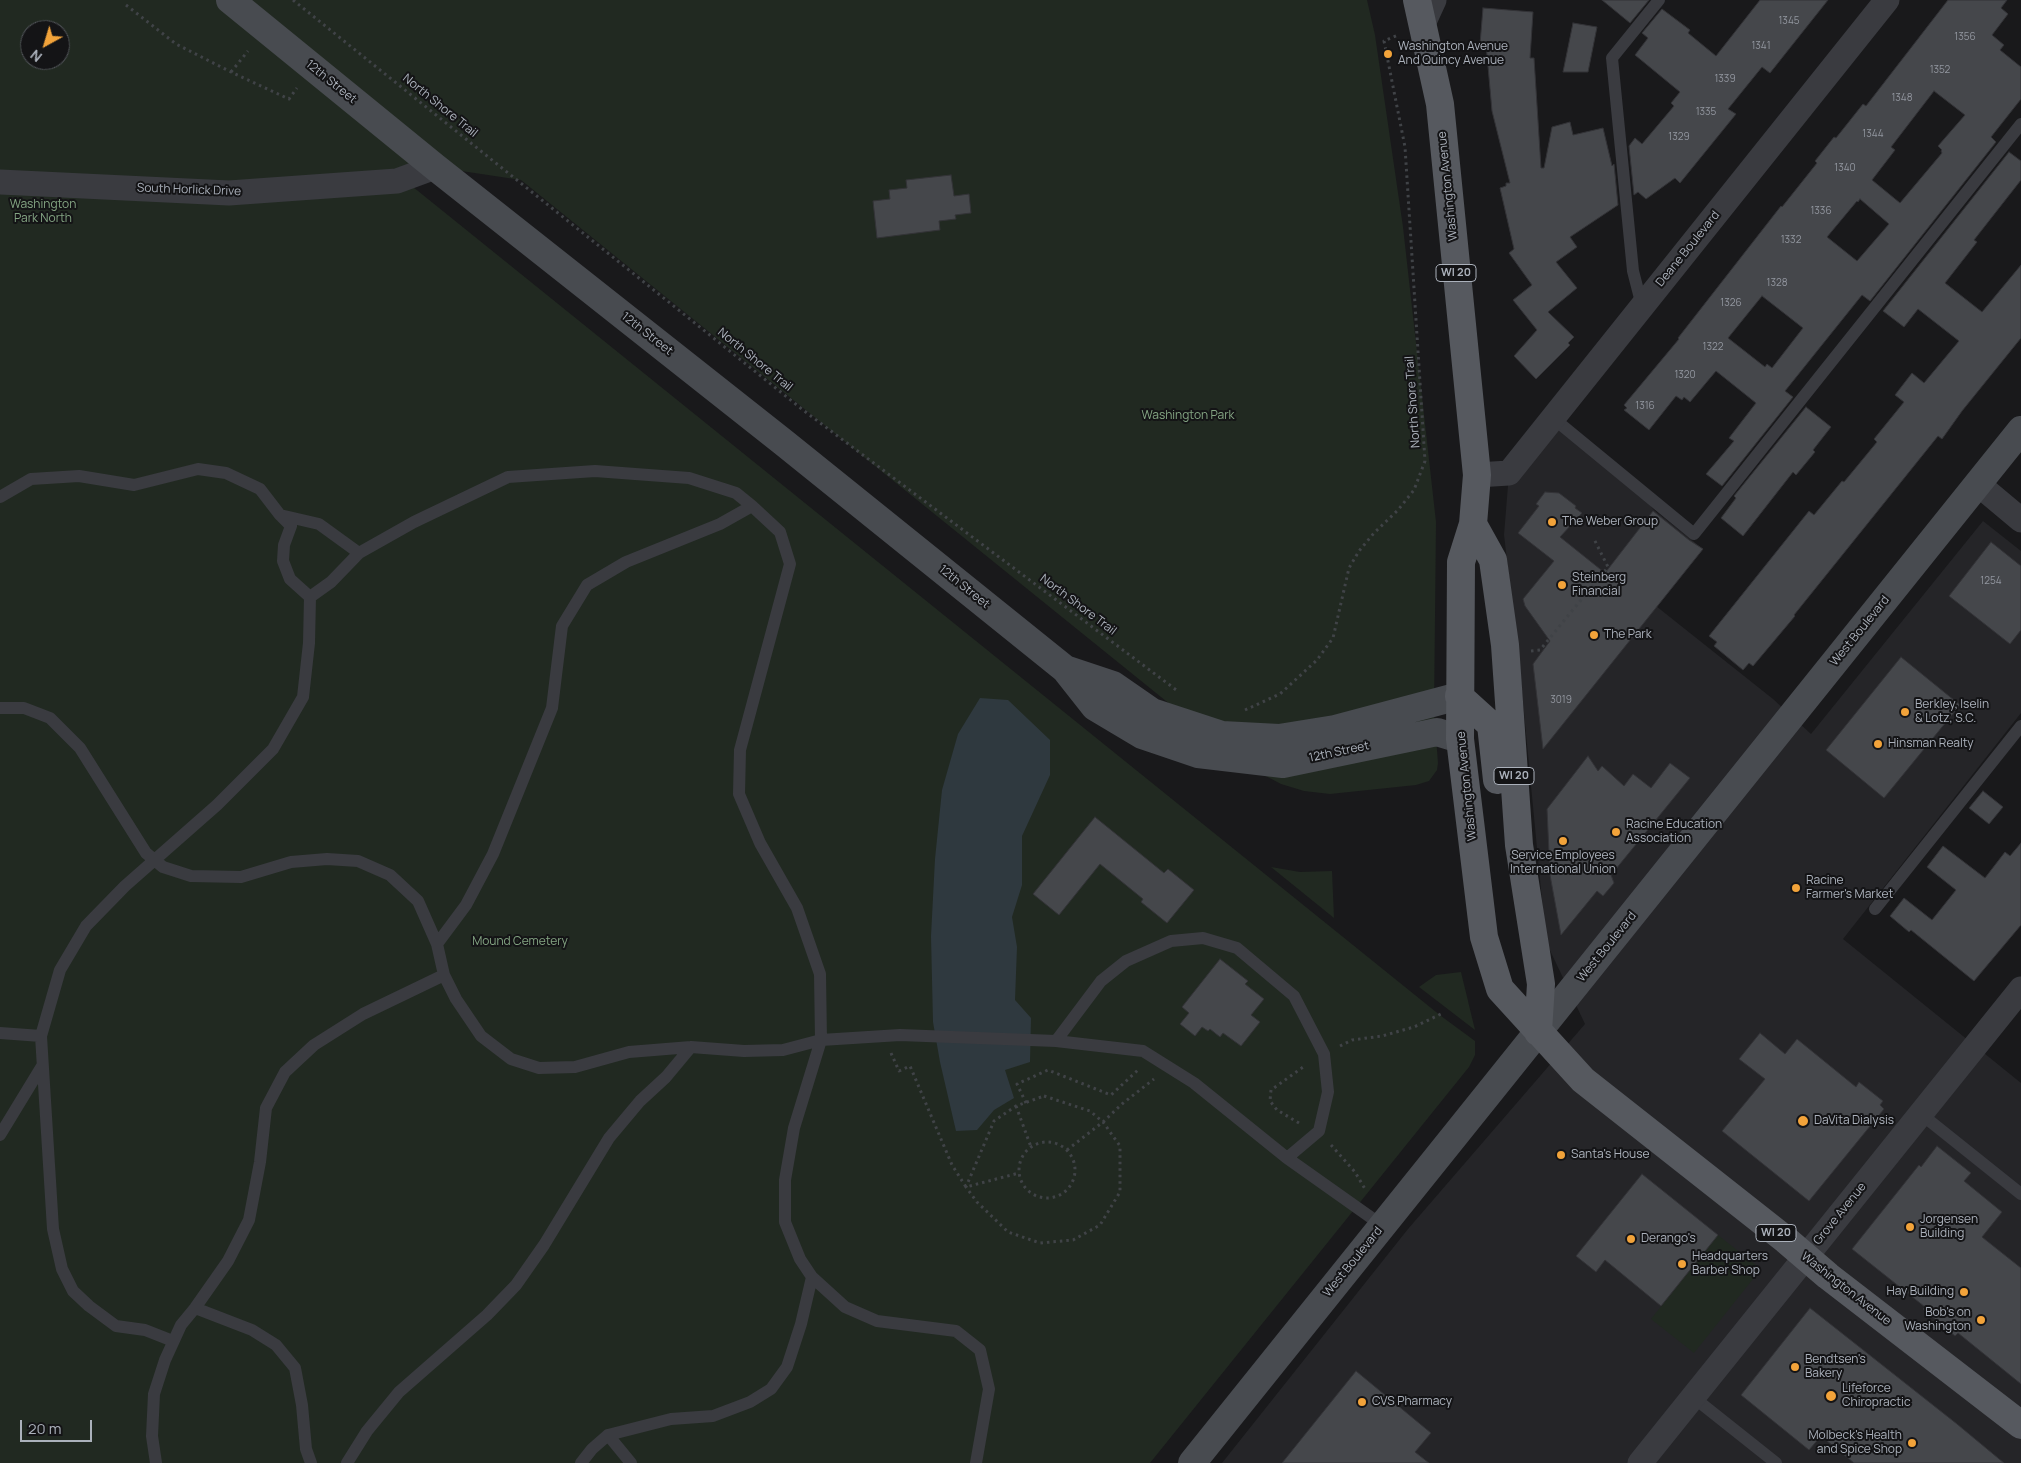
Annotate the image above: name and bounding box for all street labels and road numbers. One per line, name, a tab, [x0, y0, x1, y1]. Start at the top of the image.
street label: 12th Street	[303, 57, 359, 107]
street label: North Shore Trail	[400, 71, 480, 141]
street label: Washington Avenue	[1435, 131, 1461, 241]
street label: South Horlick Drive	[137, 181, 241, 199]
street label: Deane Boulevard	[1653, 208, 1723, 290]
road number: WI 20	[1436, 264, 1476, 282]
street label: 12th Street	[618, 310, 676, 358]
street label: North Shore Trail	[715, 325, 795, 395]
street label: North Shore Trail	[1403, 356, 1423, 448]
street label: 12th Street	[936, 562, 992, 612]
street label: North Shore Trail	[1037, 572, 1119, 638]
street label: West Boulevard	[1827, 593, 1893, 669]
street label: Washington Avenue	[1454, 731, 1480, 841]
street label: 12th Street	[1308, 739, 1370, 765]
road number: WI 20	[1494, 768, 1534, 784]
street label: West Boulevard	[1574, 909, 1640, 985]
street label: Grove Avenue	[1811, 1180, 1869, 1248]
street label: West Boulevard	[1320, 1224, 1386, 1300]
road number: WI 20	[1756, 1224, 1796, 1242]
street label: Washington Avenue	[1798, 1249, 1894, 1329]

